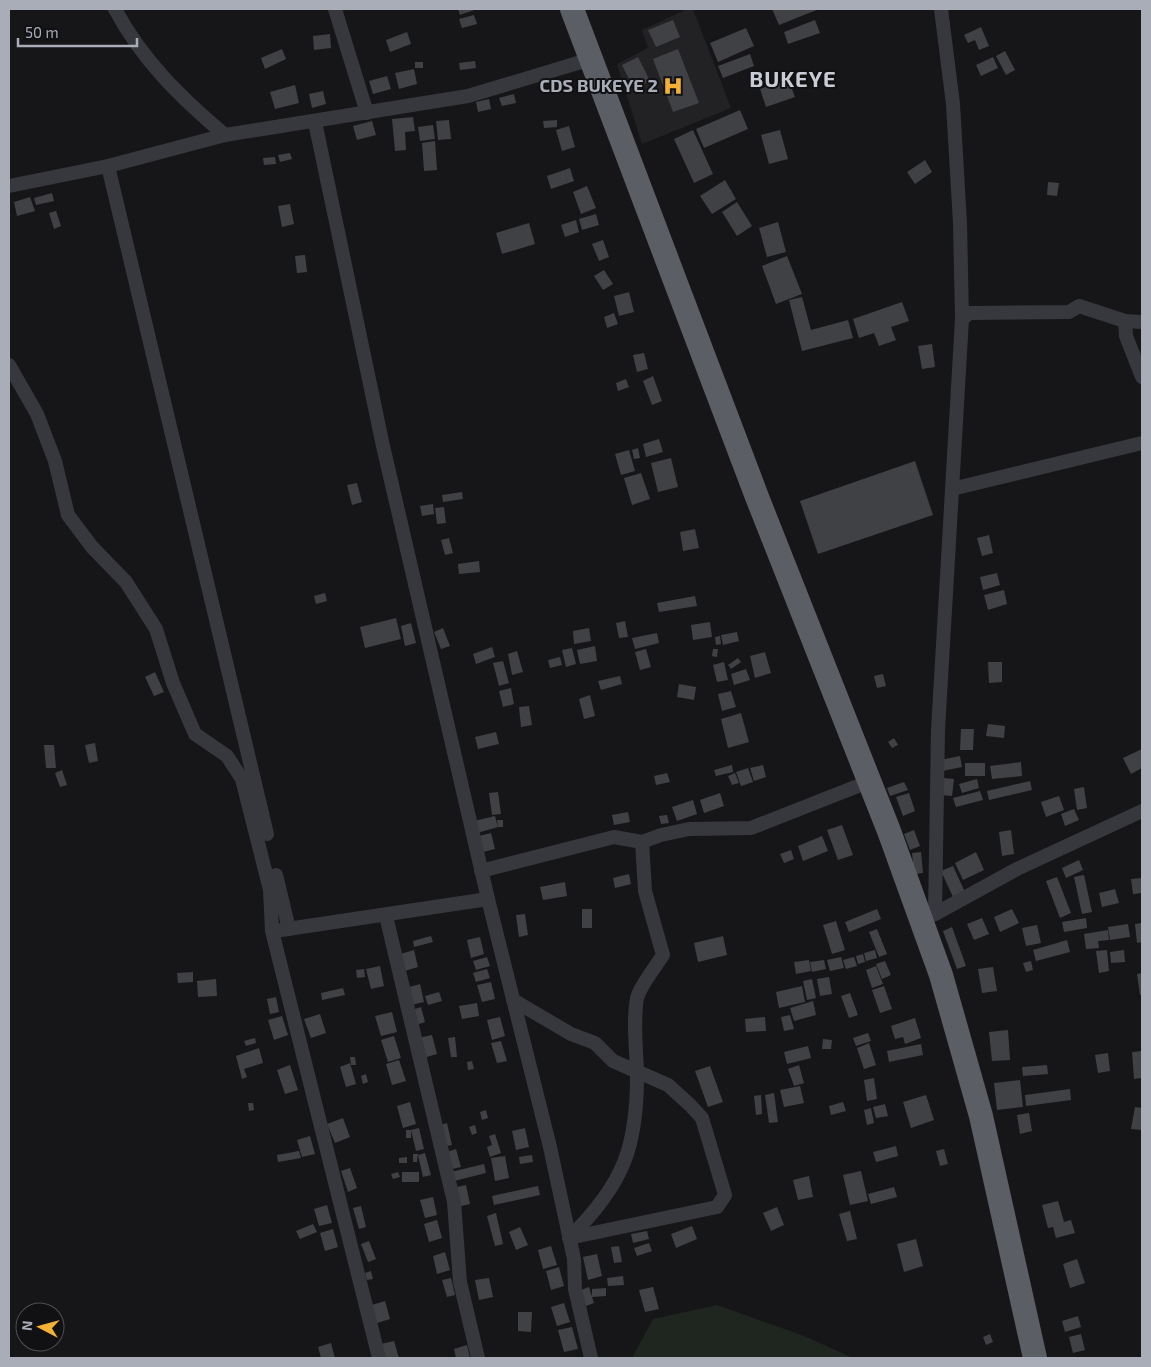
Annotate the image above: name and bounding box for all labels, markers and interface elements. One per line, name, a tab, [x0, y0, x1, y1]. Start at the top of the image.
scale bar	[18, 15, 136, 47]
text: 50 m	[25, 23, 59, 41]
district label: BUKEYE	[749, 65, 837, 91]
place label: CDS BUKEYE 2	[540, 74, 658, 96]
hospital icon: CDS BUKEYE 2	[662, 75, 684, 97]
north arrow	[15, 1302, 65, 1352]
text: N	[18, 1320, 36, 1332]

